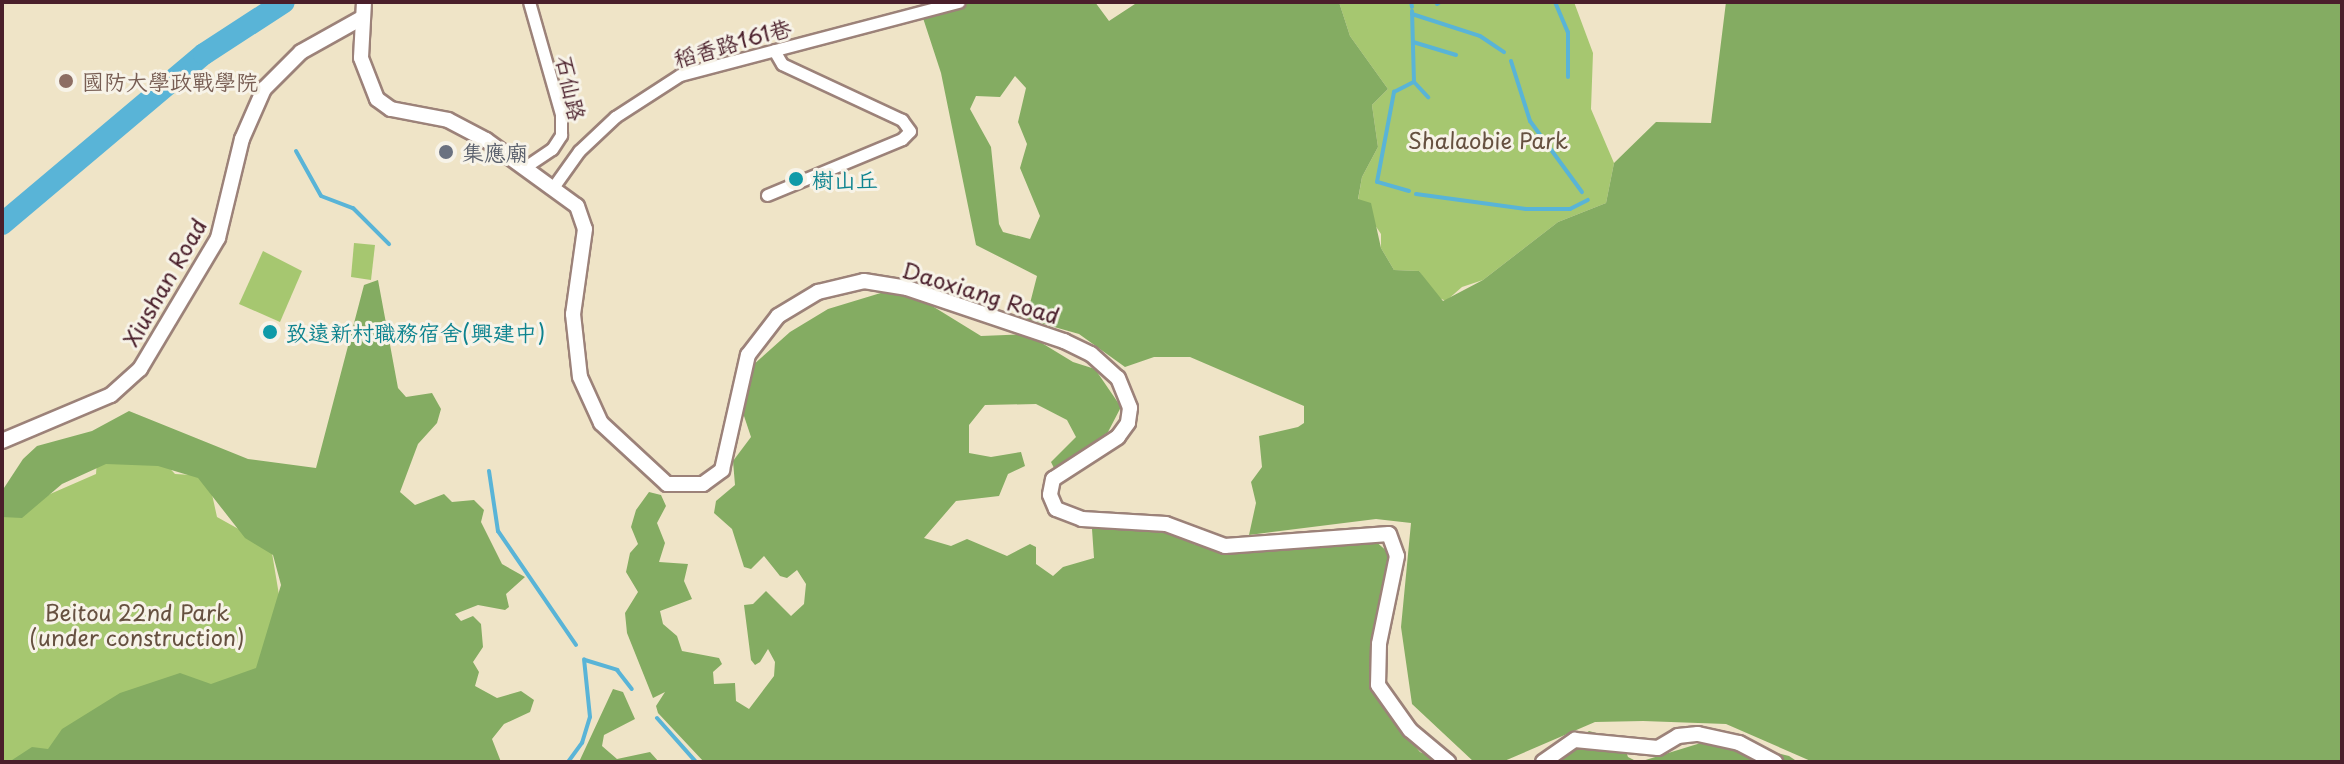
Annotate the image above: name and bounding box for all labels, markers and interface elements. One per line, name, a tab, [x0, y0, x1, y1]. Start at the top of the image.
street label: 稻香路161巷	[670, 13, 794, 71]
street label: 石仙路	[552, 53, 592, 123]
place label: 國防大學政戰學院	[82, 68, 258, 94]
marker: 國防大學政戰學院	[57, 72, 75, 90]
park label: Shalaobie Park	[1408, 127, 1568, 153]
place label: 集應廟	[462, 139, 528, 165]
marker: 集應廟	[437, 143, 455, 161]
place label: 樹山丘	[812, 166, 878, 192]
marker: 樹山丘	[787, 170, 805, 188]
street label: Xiushan Road	[117, 214, 211, 350]
street label: Daoxiang Road	[899, 256, 1063, 328]
place label: 致遠新村職務宿舍(興建中)	[286, 319, 545, 345]
marker: 致遠新村職務宿舍(興建中)	[261, 323, 279, 341]
park label: Beitou 22nd Park (under construction)	[29, 598, 245, 650]

